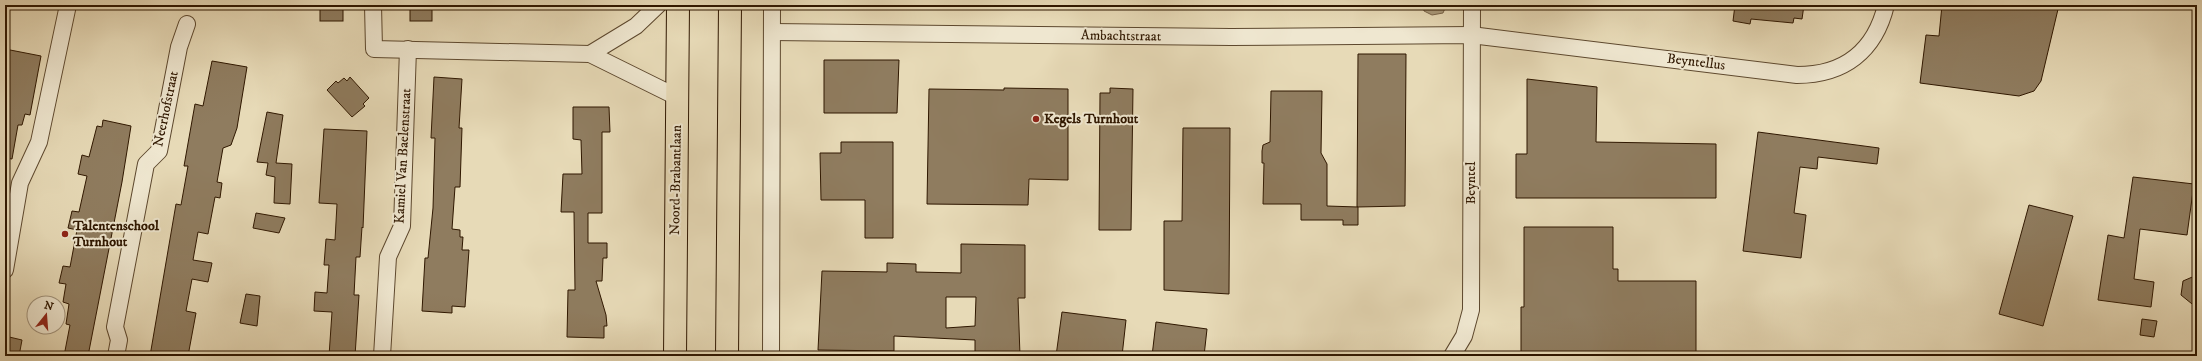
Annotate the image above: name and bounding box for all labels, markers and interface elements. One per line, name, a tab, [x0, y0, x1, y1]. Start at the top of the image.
street label: Ambachtstraat	[1081, 26, 1162, 46]
street label: Beyntellus	[1666, 49, 1727, 75]
street label: Neerhofstraat	[149, 69, 183, 149]
street label: Kamiel Van Baelenstraat	[390, 87, 416, 224]
place label: Kegels Turnhout	[1044, 110, 1139, 128]
marker: Kegels Turnhout	[1031, 114, 1041, 124]
street label: Noord-Brabantlaan	[666, 124, 686, 235]
street label: Beyntel	[1462, 161, 1480, 205]
place label: Talentenschool Turnhout	[72, 217, 160, 251]
marker: Talentenschool Turnhout	[60, 229, 70, 239]
north arrow	[26, 295, 66, 335]
text: N	[42, 298, 55, 314]

